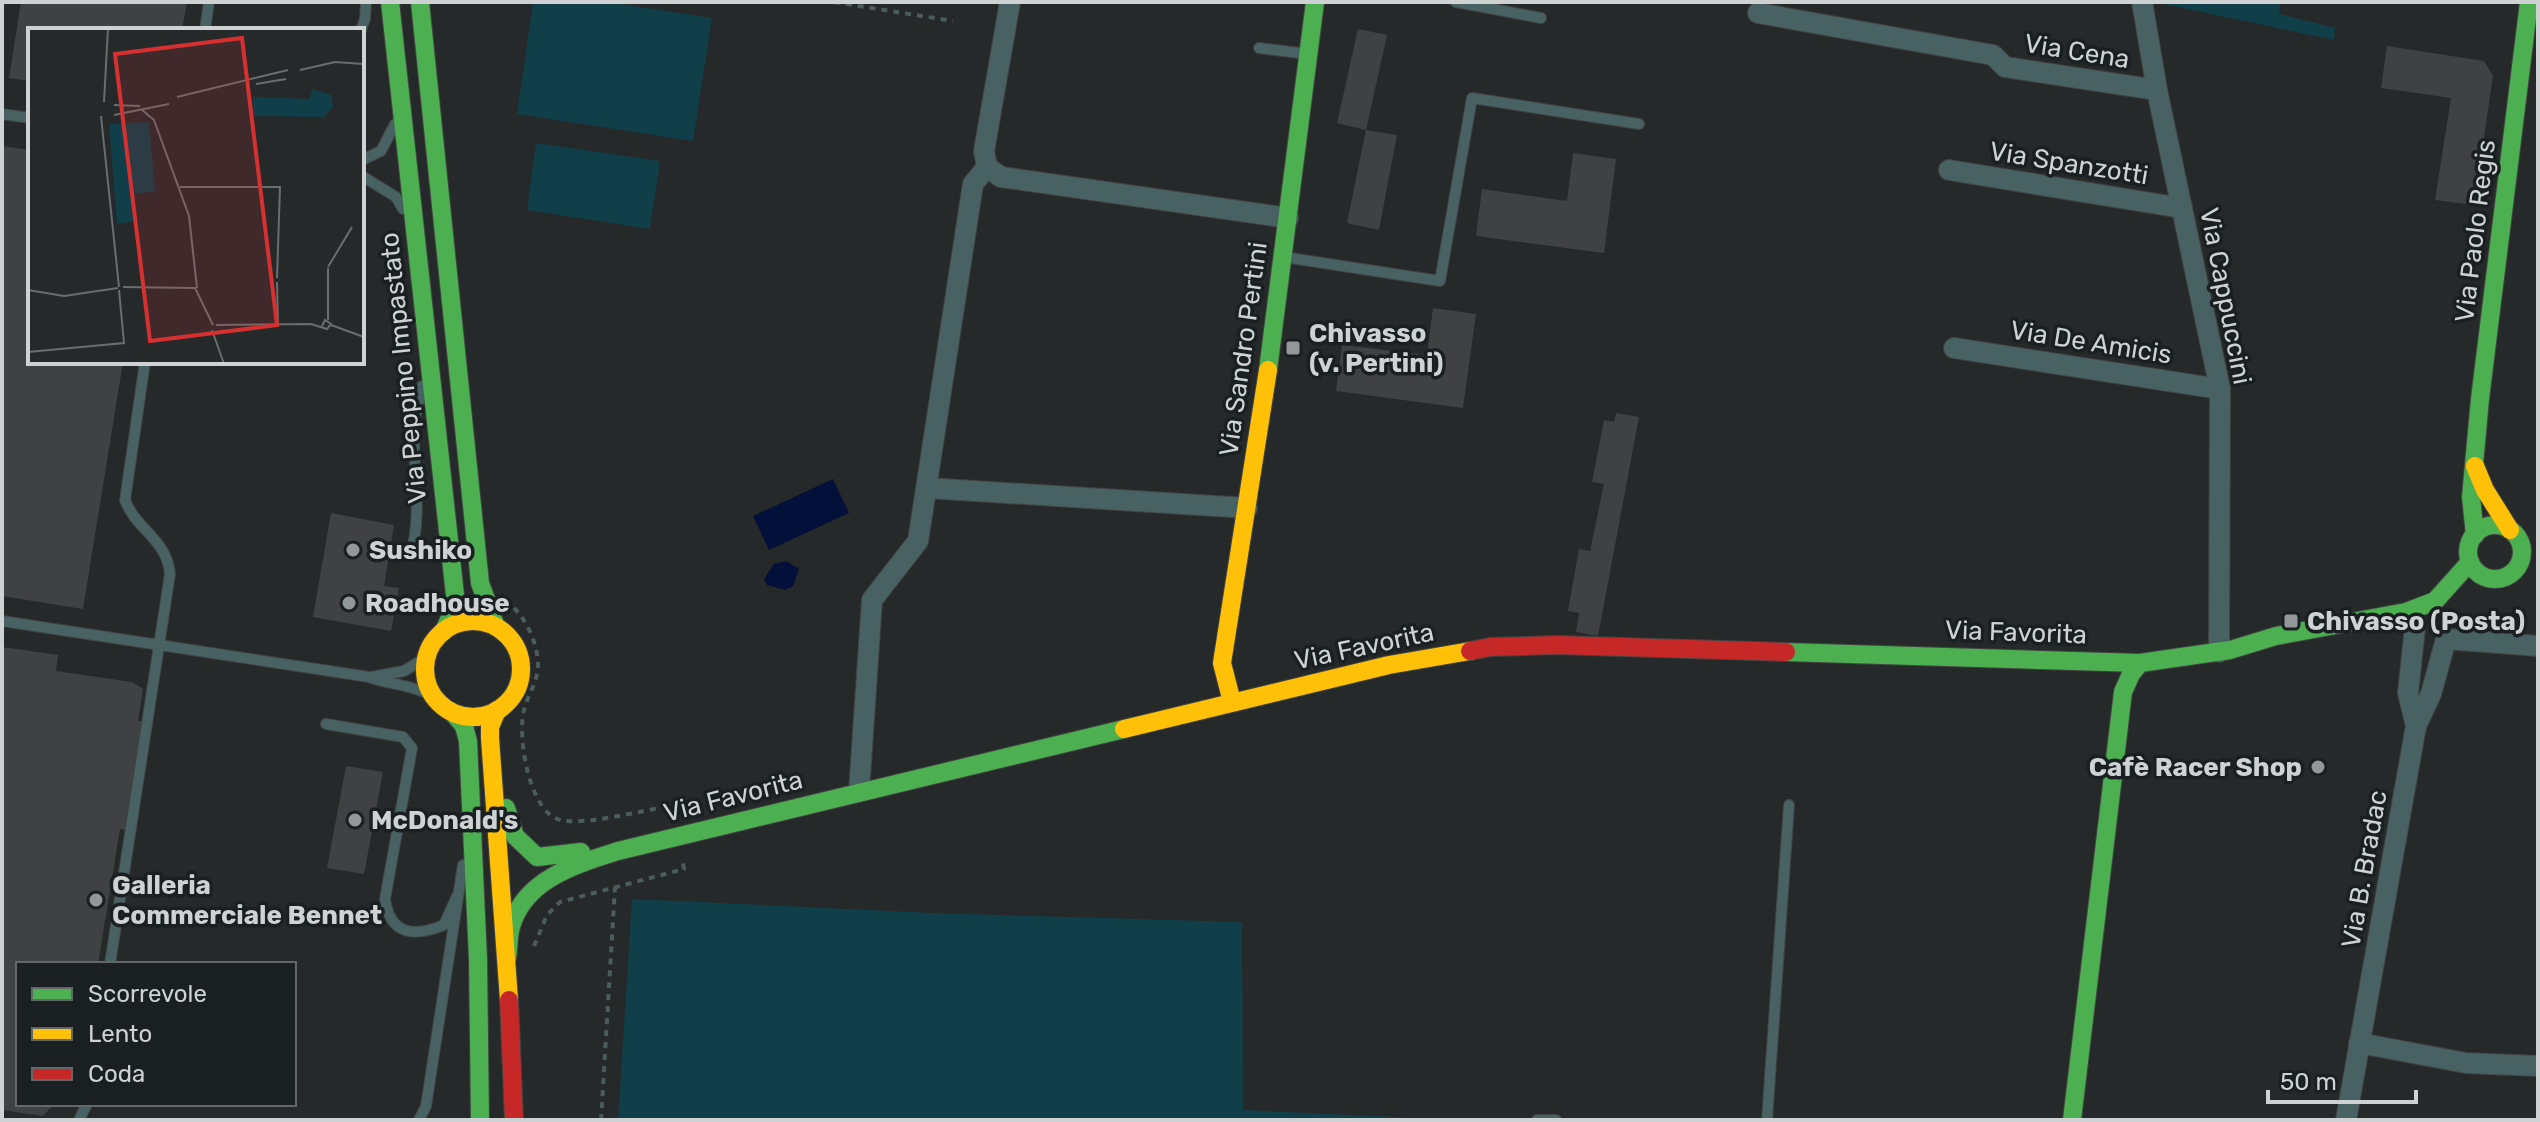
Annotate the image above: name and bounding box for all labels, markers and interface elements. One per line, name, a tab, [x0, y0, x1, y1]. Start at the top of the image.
inset map	[28, 28, 364, 364]
street label: Via Cena	[2022, 28, 2132, 75]
street label: Via Spanzotti	[1987, 136, 2150, 191]
street label: Via Paolo Regis	[2449, 138, 2502, 324]
street label: Via Cappuccini	[2193, 205, 2258, 387]
street label: Via Peppino Impastato	[374, 231, 433, 505]
street label: Via Sandro Pertini	[1213, 240, 1274, 458]
street label: Via De Amicis	[2008, 314, 2174, 371]
place label: Chivasso (v. Pertini)	[1309, 318, 1443, 379]
marker: Chivasso (v. Pertini)	[1284, 339, 1302, 357]
place label: Sushiko	[369, 535, 472, 566]
marker: Sushiko	[344, 541, 362, 559]
place label: Roadhouse	[365, 588, 510, 619]
marker: Roadhouse	[340, 594, 358, 612]
place label: Chivasso (Posta)	[2307, 606, 2525, 637]
marker: Chivasso (Posta)	[2282, 612, 2300, 630]
street label: Via Favorita	[1944, 615, 2087, 650]
street label: Via Favorita	[1291, 617, 1437, 676]
place label: Cafè Racer Shop	[2089, 752, 2302, 783]
marker: Cafè Racer Shop	[2309, 758, 2327, 776]
street label: Via Favorita	[660, 764, 806, 829]
street label: Via B. Bradac	[2335, 788, 2394, 950]
place label: McDonald's	[371, 805, 519, 836]
marker: McDonald's	[346, 811, 364, 829]
place label: Galleria Commerciale Bennet	[112, 870, 382, 931]
marker: Galleria Commerciale Bennet	[87, 891, 105, 909]
legend	[16, 962, 296, 1106]
text: Scorrevole	[88, 980, 207, 1008]
text: Lento	[88, 1020, 152, 1048]
scale bar	[2268, 1054, 2416, 1104]
text: Coda	[88, 1060, 145, 1088]
text: 50 m	[2280, 1068, 2337, 1096]

